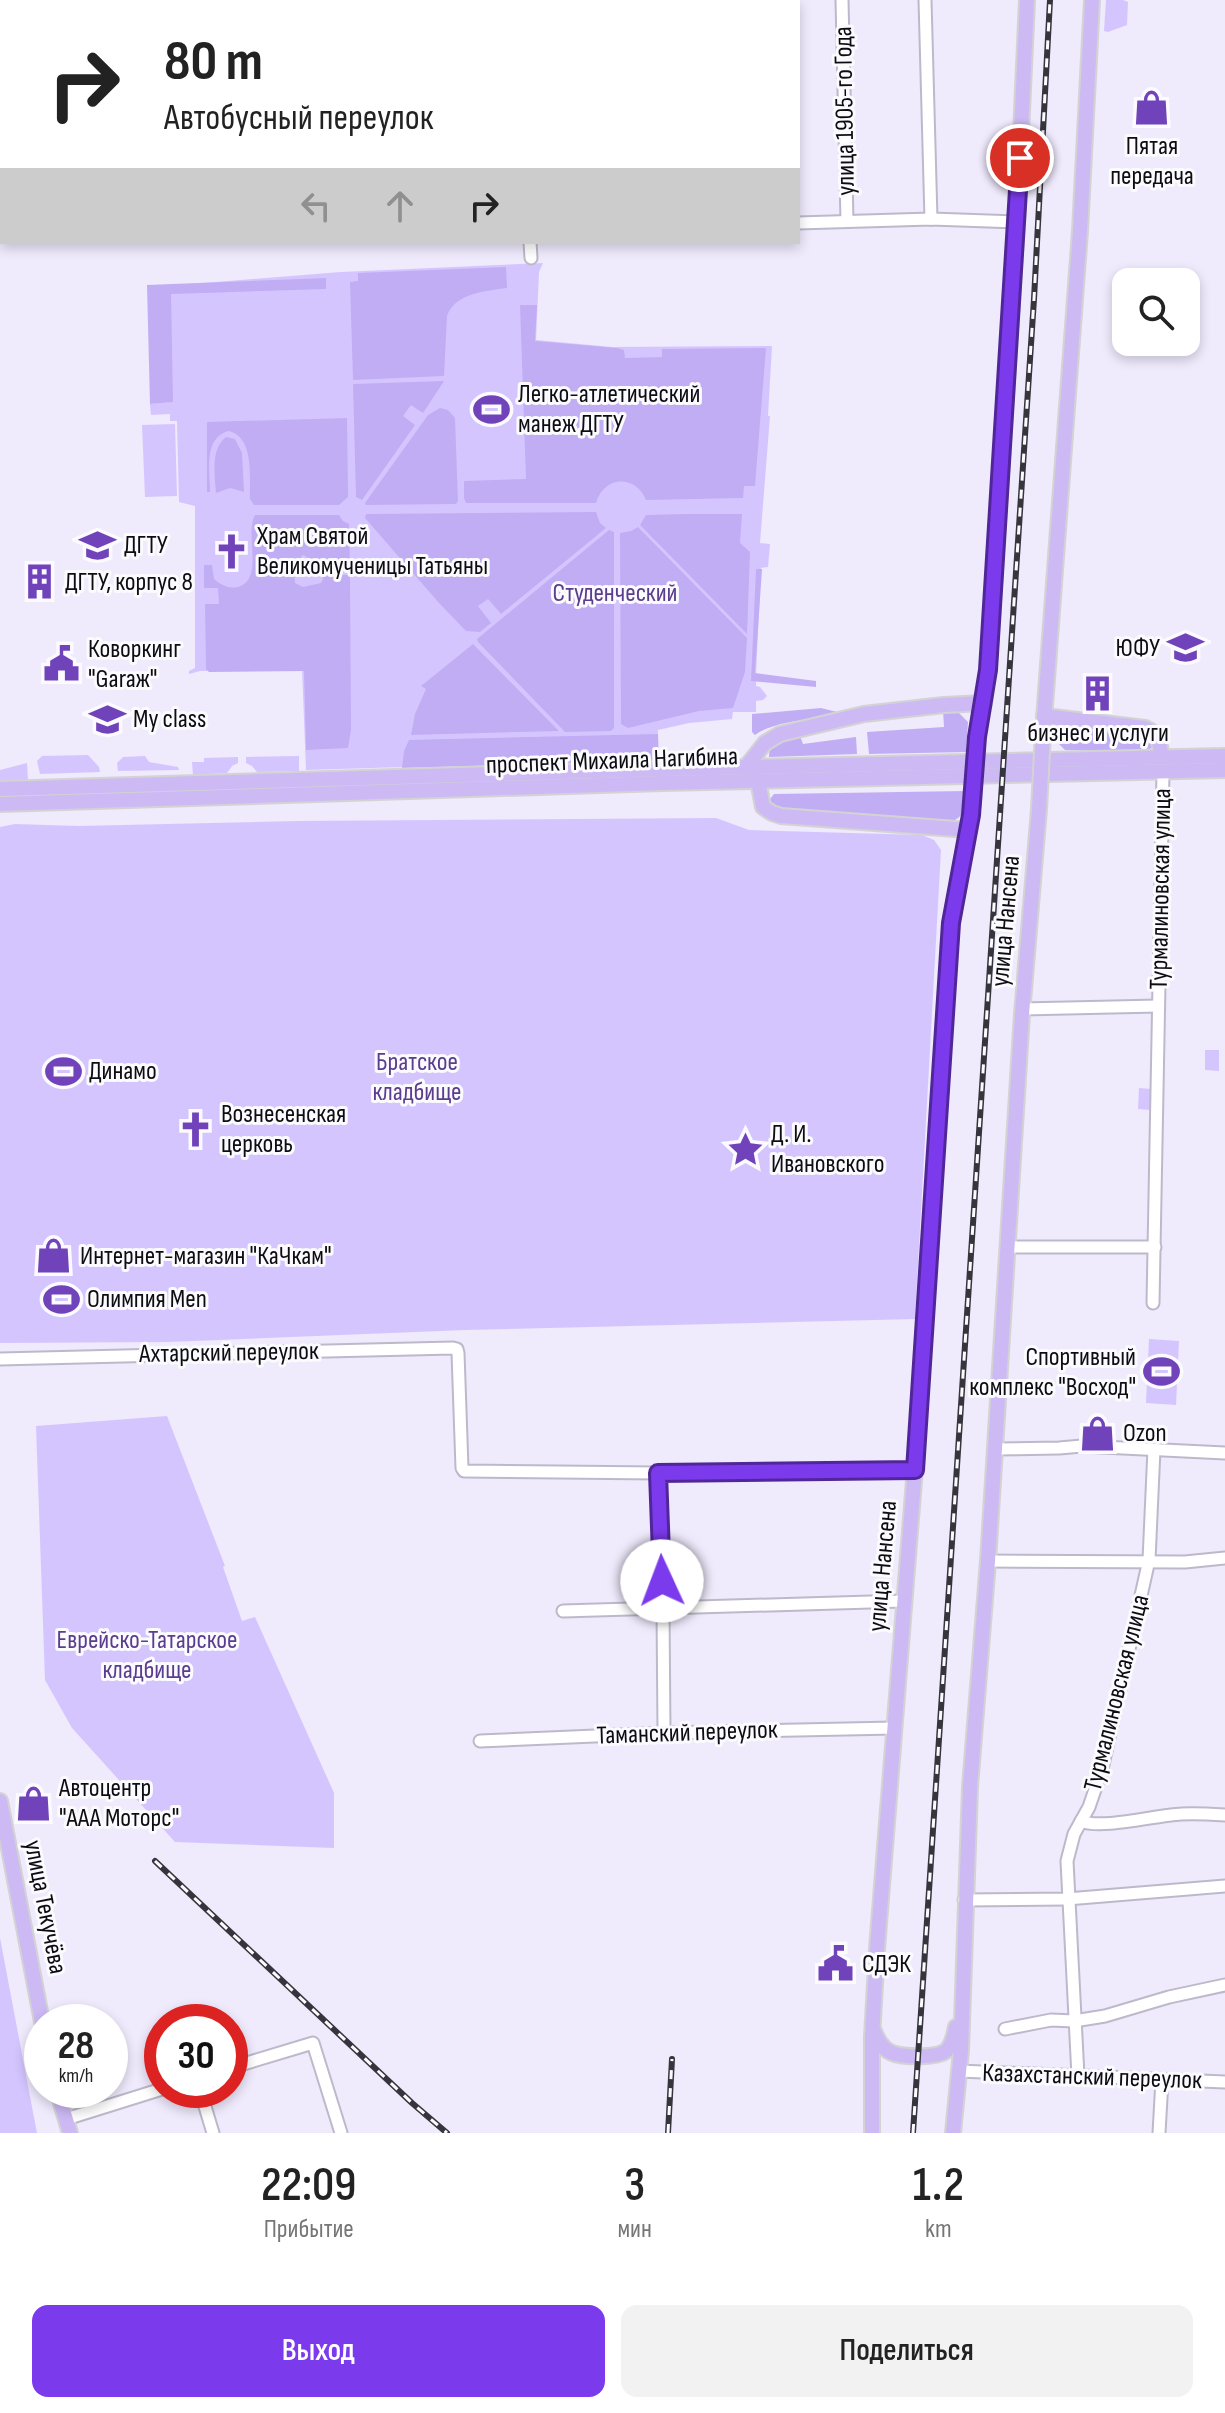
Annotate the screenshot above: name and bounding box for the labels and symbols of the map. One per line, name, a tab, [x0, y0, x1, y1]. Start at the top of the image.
street label: улица 1905-го Года	[828, 26, 862, 196]
shop icon: Пятая передача	[1133, 88, 1171, 126]
pin	[986, 124, 1054, 192]
place label: Пятая передача	[1110, 131, 1194, 192]
place label: Легко-атлетический манеж ДГТУ	[518, 379, 700, 440]
sports icon: Легко-атлетический манеж ДГТУ	[473, 390, 511, 428]
place label: Храм Святой Великомученицы Татьяны	[256, 521, 488, 582]
school or university icon: ДГТУ	[79, 526, 117, 564]
place label: ДГТУ	[124, 530, 168, 561]
church icon: Храм Святой Великомученицы Татьяны	[212, 532, 250, 570]
building icon: ДГТУ, корпус 8	[20, 563, 58, 601]
place label: ДГТУ, корпус 8	[65, 567, 193, 598]
park label: Студенческий	[553, 578, 677, 609]
school or university icon: ЮФУ	[1167, 629, 1205, 667]
place label: ЮФУ	[1116, 633, 1160, 664]
place label: Коворкинг "Gаraж"	[88, 634, 181, 695]
public building icon: Коворкинг "Gаraж"	[43, 645, 81, 683]
building icon: бизнес и услуги	[1079, 675, 1117, 713]
school or university icon: My class	[88, 700, 126, 738]
place label: My class	[133, 704, 206, 735]
place label: бизнес и услуги	[1027, 718, 1169, 749]
street label: проспект Михаила Нагибина	[485, 741, 739, 781]
street label: Турмалиновская улица	[1144, 788, 1178, 990]
street label: улица Нансена	[985, 854, 1027, 988]
park label: Братское кладбище	[372, 1047, 462, 1108]
sports icon: Динамо	[44, 1052, 82, 1090]
place label: Динамо	[89, 1056, 157, 1087]
place label: Вознесенская церковь	[221, 1099, 346, 1160]
church icon: Вознесенская церковь	[176, 1110, 214, 1148]
place label: Д. И. Ивановского	[771, 1119, 885, 1180]
place icon: Д. И. Ивановского	[726, 1130, 764, 1168]
shop icon: Интернет-магазин "КаЧкам"	[35, 1237, 73, 1275]
place label: Интернет-магазин "КаЧкам"	[80, 1241, 332, 1272]
sports icon: Олимпия Men	[42, 1280, 80, 1318]
place label: Олимпия Men	[87, 1284, 207, 1315]
street label: Ахтарский переулок	[138, 1336, 319, 1370]
place label: Спортивный комплекс "Восход"	[969, 1342, 1136, 1403]
sports icon: Спортивный комплекс "Восход"	[1143, 1353, 1181, 1391]
shop icon: Ozon	[1078, 1414, 1116, 1452]
place label: Ozon	[1123, 1418, 1167, 1449]
street label: улица Нансена	[862, 1499, 904, 1633]
position arrow	[620, 1539, 704, 1623]
street label: Турмалиновская улица	[1078, 1592, 1156, 1794]
park label: Еврейско-Татарское кладбище	[56, 1625, 238, 1686]
street label: Таманский переулок	[596, 1714, 778, 1752]
place label: Автоцентр "ААА Моторс"	[58, 1773, 179, 1834]
shop icon: Автоцентр "ААА Моторс"	[14, 1784, 52, 1822]
street label: улица Текучёва	[17, 1837, 73, 1977]
public building icon: СДЭК	[817, 1945, 855, 1983]
place label: СДЭК	[862, 1949, 911, 1980]
speed limit sign: 30	[144, 2004, 248, 2108]
street label: Казахстанский переулок	[982, 2058, 1202, 2096]

